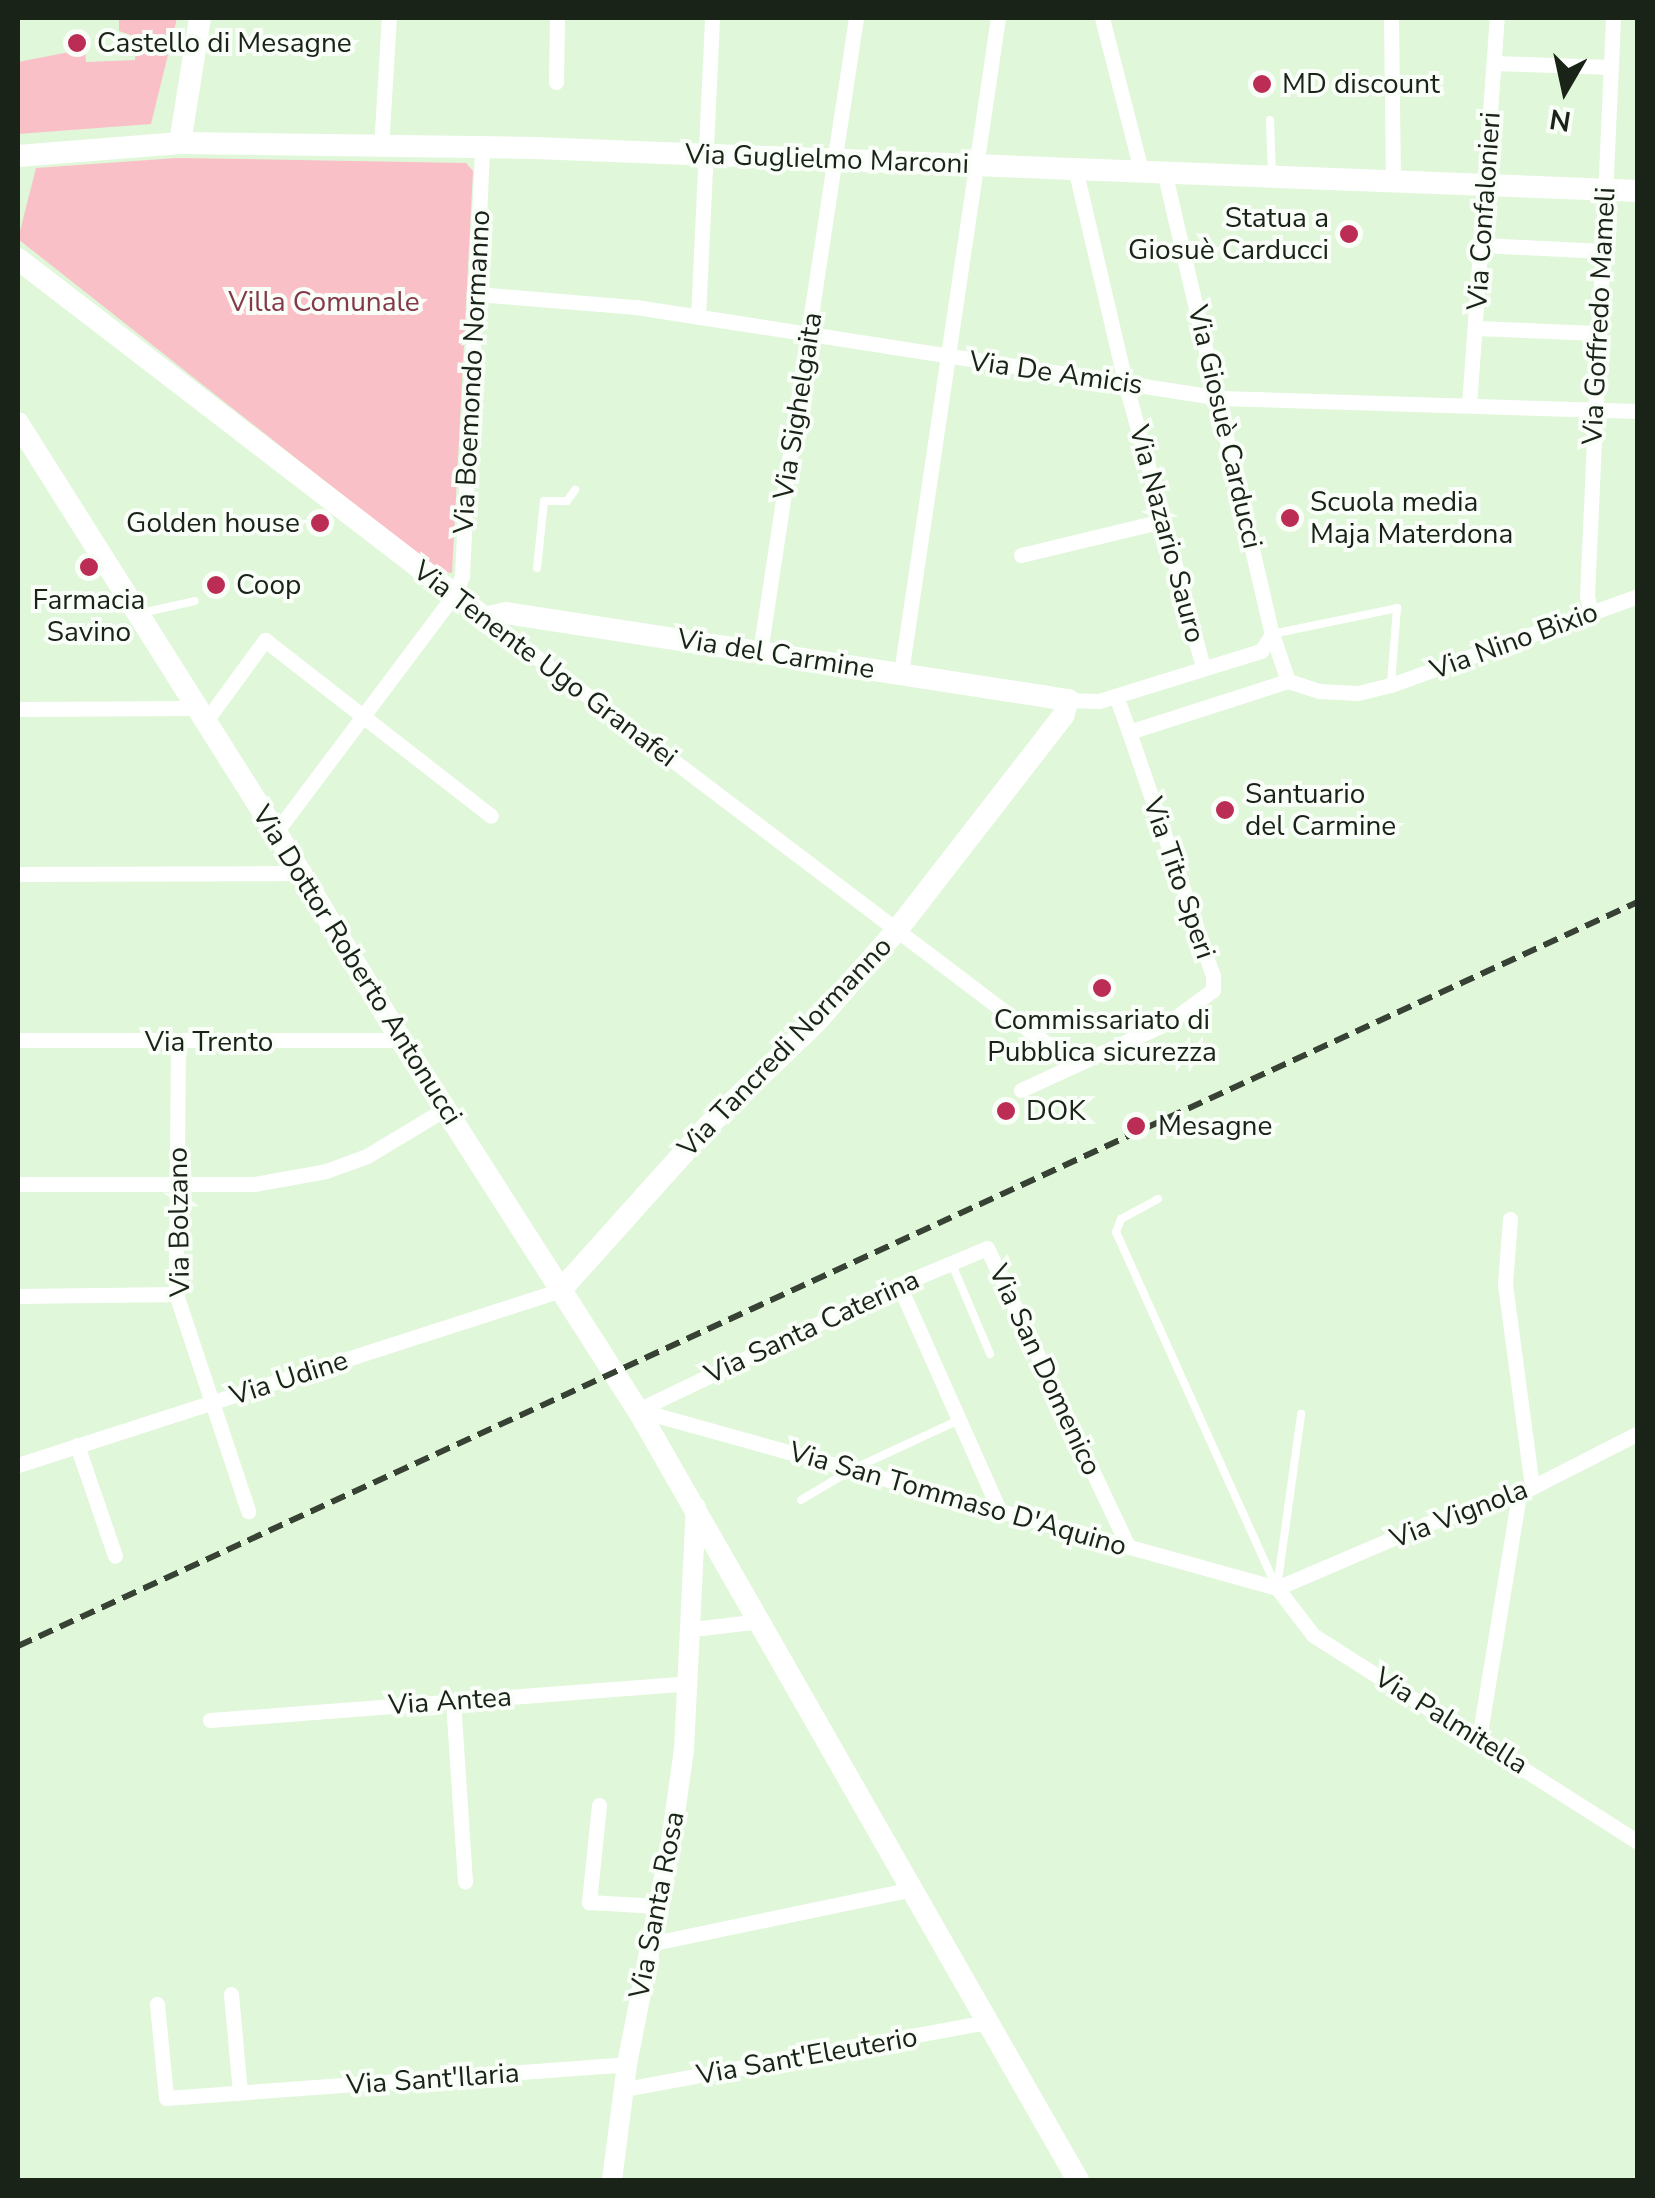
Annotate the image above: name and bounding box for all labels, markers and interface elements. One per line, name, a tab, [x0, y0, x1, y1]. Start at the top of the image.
place label: Castello di Mesagne	[97, 26, 352, 60]
marker: Castello di Mesagne	[66, 32, 88, 54]
north arrow	[1515, 40, 1615, 140]
place label: MD discount	[1282, 67, 1440, 101]
marker: MD discount	[1251, 73, 1273, 95]
text: N	[1547, 99, 1574, 140]
street label: Via Confalonieri	[1460, 111, 1508, 311]
street label: Via Guglielmo Marconi	[684, 137, 970, 181]
street label: Via Goffredo Mameli	[1575, 186, 1623, 446]
place label: Statua a Giosuè Carducci	[1128, 201, 1329, 267]
street label: Via Boemondo Normanno	[447, 209, 497, 535]
marker: Statua a Giosuè Carducci	[1338, 223, 1360, 245]
park label: Villa Comunale	[228, 285, 420, 319]
street label: Via Giosuè Carducci	[1181, 302, 1269, 552]
street label: Via Sighelgaita	[767, 310, 829, 502]
street label: Via De Amicis	[967, 344, 1145, 402]
street label: Via Nazario Sauro	[1122, 422, 1212, 646]
place label: Scuola media Maja Materdona	[1310, 485, 1513, 551]
place label: Golden house	[126, 506, 300, 540]
marker: Scuola media Maja Materdona	[1279, 507, 1301, 529]
marker: Golden house	[309, 512, 331, 534]
street label: Via Tenente Ugo Granafei	[406, 554, 684, 774]
marker: Farmacia Savino	[78, 556, 100, 578]
place label: Coop	[236, 568, 301, 602]
marker: Coop	[205, 574, 227, 596]
place label: Farmacia Savino	[33, 583, 145, 649]
street label: Via Nino Bixio	[1426, 595, 1602, 687]
street label: Via del Carmine	[675, 622, 877, 686]
place label: Santuario del Carmine	[1245, 777, 1396, 843]
street label: Via Tito Speri	[1136, 793, 1222, 963]
street label: Via Dottor Roberto Antonucci	[245, 799, 469, 1131]
marker: Santuario del Carmine	[1214, 799, 1236, 821]
street label: Via Tancredi Normanno	[671, 930, 899, 1164]
marker: Commissariato di Pubblica sicurezza	[1091, 977, 1113, 999]
place label: Commissariato di Pubblica sicurezza	[987, 1003, 1217, 1069]
street label: Via Trento	[145, 1025, 273, 1059]
place label: DOK	[1026, 1094, 1086, 1128]
marker: DOK	[995, 1100, 1017, 1122]
place label: Mesagne	[1158, 1109, 1272, 1143]
marker: Mesagne	[1123, 1113, 1149, 1139]
street label: Via Bolzano	[161, 1147, 197, 1297]
street label: Via San Domenico	[981, 1259, 1109, 1481]
street label: Via Santa Caterina	[699, 1263, 925, 1391]
street label: Via Udine	[226, 1343, 352, 1413]
street label: Via San Tommaso D'Aquino	[785, 1435, 1131, 1563]
street label: Via Vignola	[1385, 1472, 1533, 1556]
street label: Via Palmitella	[1368, 1661, 1534, 1781]
street label: Via Antea	[387, 1680, 513, 1722]
street label: Via Santa Rosa	[622, 1809, 692, 2001]
street label: Via Sant'Eleuterio	[694, 2020, 920, 2092]
street label: Via Sant'Ilaria	[345, 2056, 521, 2102]

